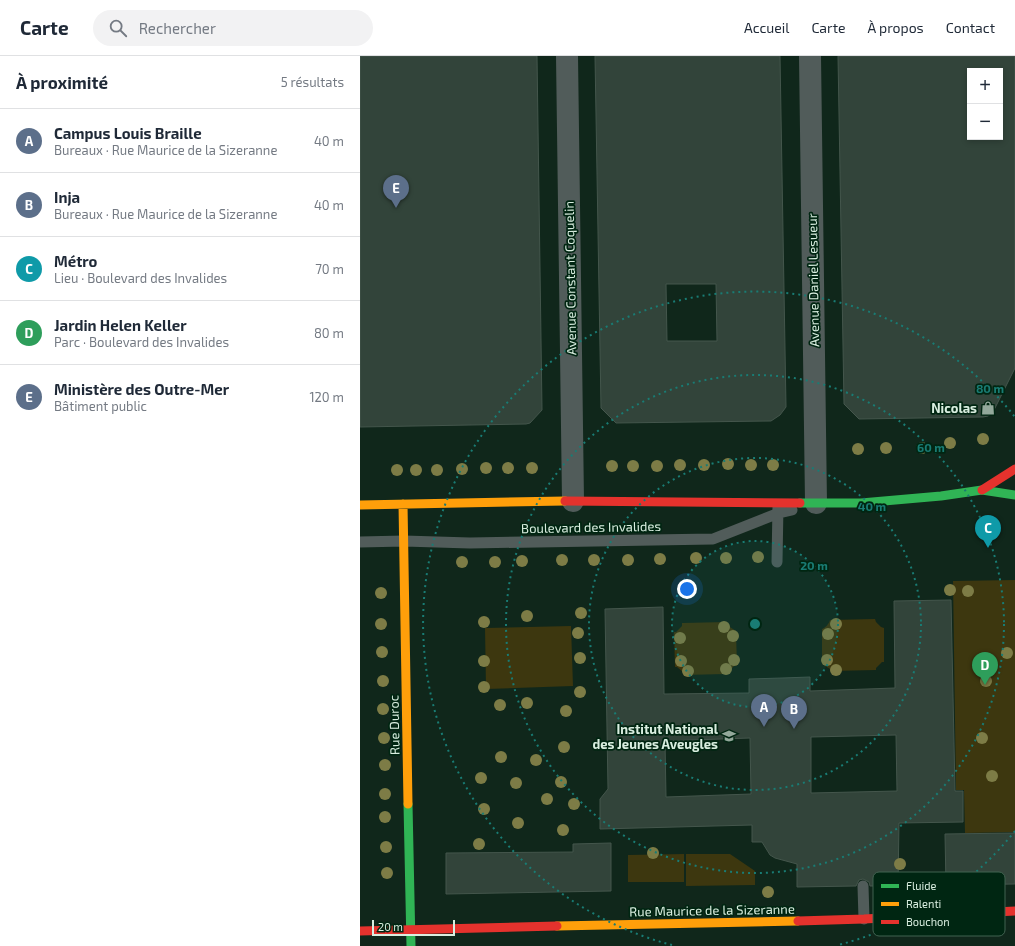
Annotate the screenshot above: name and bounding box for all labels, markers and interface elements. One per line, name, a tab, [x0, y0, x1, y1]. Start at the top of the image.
search box	[93, 10, 373, 46]
text: Carte	[20, 16, 69, 39]
icon: search	[107, 17, 129, 39]
text: Rechercher	[139, 19, 216, 37]
text: Accueil	[744, 19, 789, 36]
text: Carte	[811, 19, 846, 36]
text: À propos	[868, 19, 924, 36]
text: Contact	[946, 19, 995, 36]
map controls	[967, 68, 1003, 140]
button: +	[967, 68, 1003, 104]
text: À proximité	[16, 72, 108, 92]
text: 5 résultats	[281, 74, 344, 90]
button: −	[967, 104, 1003, 140]
text: Campus Louis Braille	[54, 124, 202, 142]
text: A	[25, 133, 33, 149]
text: 40 m	[314, 133, 344, 149]
text: Bureaux · Rue Maurice de la Sizeranne	[54, 142, 277, 158]
pin: E	[383, 175, 409, 208]
text: Inja	[54, 188, 80, 206]
text: B	[25, 197, 33, 213]
text: 40 m	[314, 197, 344, 213]
street label: Avenue Constant Coquelin	[561, 201, 579, 355]
text: Bureaux · Rue Maurice de la Sizeranne	[54, 206, 277, 222]
street label: Avenue Daniel Lesueur	[804, 213, 822, 347]
text: Métro	[54, 252, 97, 270]
text: C	[25, 261, 33, 277]
text: 70 m	[315, 261, 344, 277]
text: Lieu · Boulevard des Invalides	[54, 270, 227, 286]
text: Jardin Helen Keller	[54, 316, 187, 334]
text: D	[25, 325, 33, 341]
text: 80 m	[314, 325, 344, 341]
text: Parc · Boulevard des Invalides	[54, 334, 229, 350]
text: Ministère des Outre-Mer	[54, 380, 229, 398]
text: 80 m	[976, 381, 1004, 395]
text: E	[25, 389, 33, 405]
text: 120 m	[309, 389, 344, 405]
text: Bâtiment public	[54, 398, 147, 414]
place label: Nicolas	[931, 400, 977, 416]
shop icon: Nicolas	[980, 400, 996, 416]
text: 60 m	[917, 440, 945, 454]
text: 40 m	[858, 499, 886, 513]
pin: C	[975, 515, 1001, 548]
street label: Boulevard des Invalides	[521, 518, 661, 536]
text: 20 m	[800, 558, 828, 572]
your location	[677, 579, 697, 599]
centre of rings	[748, 617, 762, 631]
pin: D	[972, 652, 998, 685]
pin: A	[751, 694, 777, 727]
street label: Rue Duroc	[385, 695, 403, 755]
pin: B	[781, 696, 807, 729]
place label: Institut National des Jeunes Aveugles	[592, 721, 719, 752]
school or university icon: Institut National des Jeunes Aveugles	[721, 728, 737, 744]
legend	[873, 872, 1005, 936]
text: Fluide	[906, 879, 936, 892]
text: Ralenti	[906, 897, 941, 910]
street label: Rue Maurice de la Sizeranne	[629, 901, 795, 919]
text: Bouchon	[906, 915, 950, 928]
scale bar	[372, 918, 455, 937]
text: 20 m	[378, 920, 403, 933]

